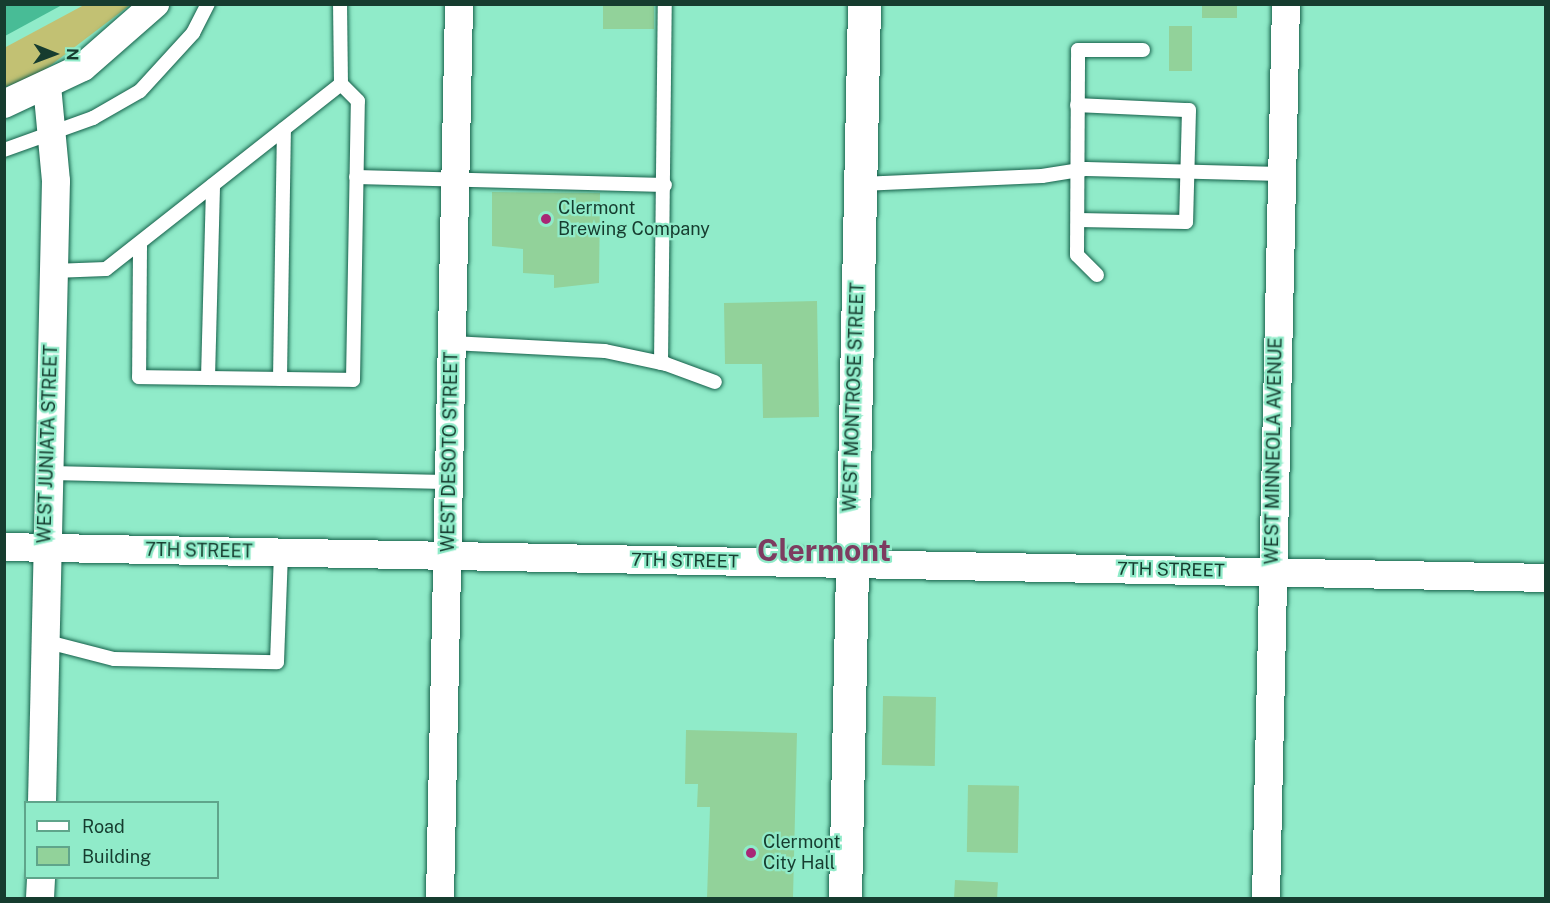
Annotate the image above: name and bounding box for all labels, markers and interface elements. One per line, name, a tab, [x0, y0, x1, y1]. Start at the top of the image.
north arrow	[24, 24, 84, 84]
text: N	[63, 48, 82, 61]
place label: Clermont Brewing Company	[558, 198, 710, 240]
marker: Clermont Brewing Company	[539, 212, 553, 226]
street label: WEST MONTROSE STREET	[839, 282, 869, 512]
street label: WEST MINNEOLA AVENUE	[1261, 337, 1287, 565]
street label: WEST JUNIATA STREET	[34, 344, 62, 544]
street label: WEST DESOTO STREET	[437, 352, 463, 552]
district label: Clermont	[757, 532, 891, 568]
street label: 7TH STREET	[145, 539, 253, 563]
street label: 7TH STREET	[631, 549, 739, 573]
street label: 7TH STREET	[1117, 558, 1225, 582]
legend	[24, 801, 219, 879]
text: Road	[82, 816, 125, 837]
place label: Clermont City Hall	[763, 832, 840, 874]
text: Building	[82, 846, 151, 867]
marker: Clermont City Hall	[744, 846, 758, 860]

